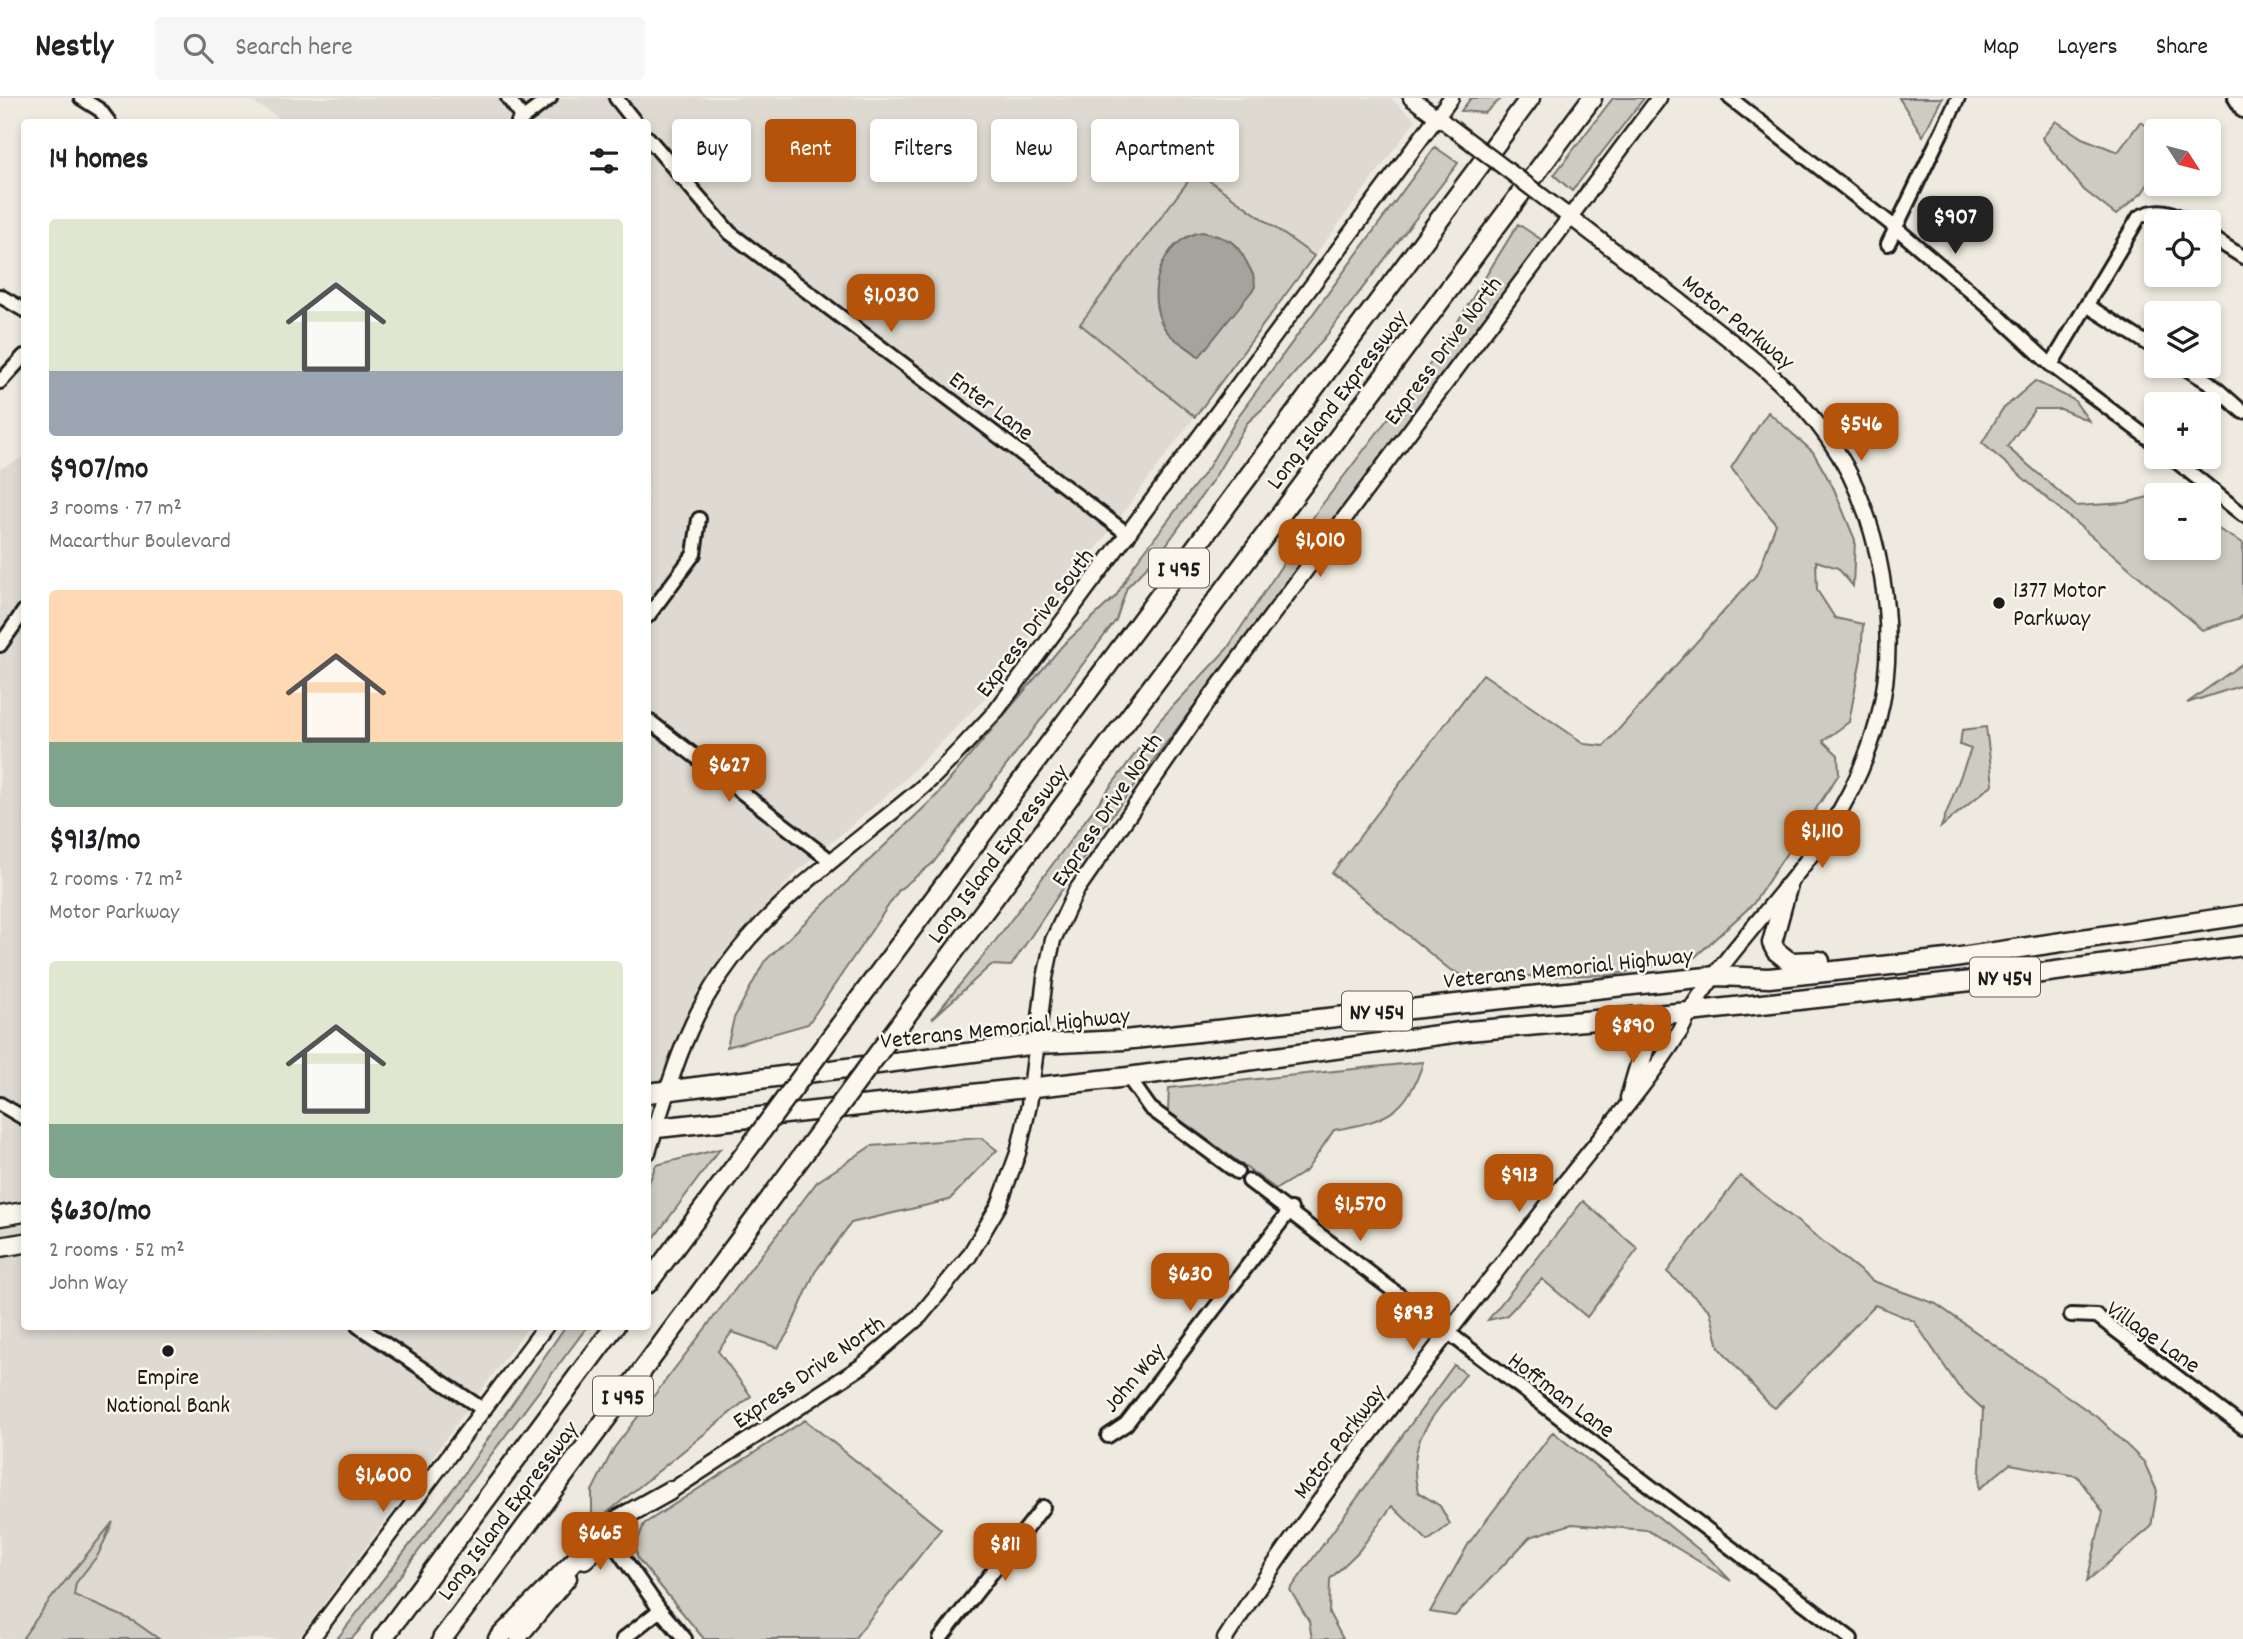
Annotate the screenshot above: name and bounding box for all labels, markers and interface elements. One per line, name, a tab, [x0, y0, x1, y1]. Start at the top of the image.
search box	[155, 17, 645, 80]
text: Nestly	[35, 25, 113, 72]
icon: search	[179, 29, 217, 67]
text: Search here	[235, 30, 353, 67]
text: Map	[1983, 31, 2019, 65]
text: Layers	[2057, 31, 2118, 65]
text: Share	[2156, 31, 2208, 65]
chip: Buy	[672, 119, 751, 182]
chip: Rent	[765, 119, 856, 182]
chip: Filters	[870, 119, 977, 182]
chip: New	[991, 119, 1077, 182]
chip: Apartment	[1091, 119, 1239, 182]
north arrow	[2144, 119, 2221, 196]
map controls	[2144, 119, 2221, 560]
text: 14 homes	[49, 140, 148, 183]
icon: filters	[585, 142, 623, 180]
pin: $907	[1914, 197, 1996, 256]
text: $907	[1933, 202, 1977, 235]
button: locate	[2144, 210, 2221, 287]
icon: home	[273, 264, 399, 390]
street label: Motor Parkway	[1674, 267, 1802, 380]
street label: Express Drive North	[1377, 270, 1512, 434]
pin: $1,030	[834, 274, 948, 334]
text: $1,030	[863, 280, 919, 313]
button: layers	[2144, 301, 2221, 378]
street label: Long Island Expressway	[1260, 303, 1418, 498]
street label: Enter Lane	[941, 364, 1040, 451]
button: +	[2144, 392, 2221, 469]
pin: $546	[1820, 404, 1902, 463]
text: $546	[1839, 409, 1883, 442]
text: $907/mo	[49, 450, 148, 493]
button: −	[2144, 483, 2221, 560]
text: 3 rooms · 77 m²	[49, 493, 182, 526]
pin: $1,010	[1263, 519, 1377, 579]
text: $1,010	[1294, 525, 1346, 558]
text: Macarthur Boulevard	[49, 526, 231, 559]
street label: Express Drive South	[969, 542, 1104, 706]
road number: I 495	[1149, 548, 1209, 588]
place label: 1377 Motor Parkway	[2013, 575, 2106, 637]
marker: 1377 Motor Parkway	[1991, 595, 2007, 611]
icon: home	[273, 635, 399, 761]
street label: Express Drive North	[1044, 727, 1173, 894]
pin: $627	[688, 744, 770, 804]
text: $627	[708, 750, 750, 783]
street label: Long Island Expressway	[921, 757, 1079, 952]
pin: $1,110	[1765, 810, 1879, 870]
text: $1,110	[1800, 816, 1844, 849]
text: $913/mo	[49, 821, 140, 864]
text: 2 rooms · 72 m²	[49, 864, 183, 897]
text: Motor Parkway	[49, 897, 179, 930]
street label: Veterans Memorial Highway	[1442, 940, 1696, 1000]
road number: NY 454	[1970, 958, 2040, 996]
road number: NY 454	[1342, 991, 1412, 1030]
street label: Veterans Memorial Highway	[879, 1000, 1133, 1060]
icon: home	[273, 1006, 399, 1132]
pin: $890	[1592, 1006, 1674, 1065]
text: $890	[1611, 1011, 1655, 1044]
pin: $913	[1478, 1154, 1560, 1214]
text: $913	[1500, 1160, 1538, 1193]
pin: $1,570	[1303, 1184, 1417, 1243]
text: $1,570	[1333, 1189, 1387, 1222]
text: $630/mo	[49, 1192, 151, 1235]
text: 2 rooms · 52 m²	[49, 1235, 185, 1268]
pin: $630	[1149, 1254, 1231, 1313]
text: $630	[1167, 1259, 1213, 1292]
text: John Way	[49, 1268, 127, 1301]
pin: $893	[1372, 1292, 1454, 1352]
street label: Village Lane	[2098, 1294, 2206, 1383]
text: $893	[1392, 1298, 1434, 1331]
street label: Express Drive North	[727, 1308, 893, 1439]
street label: John Way	[1096, 1336, 1175, 1421]
marker: Empire National Bank	[160, 1343, 176, 1359]
street label: Hoffman Lane	[1500, 1345, 1621, 1448]
place label: Empire National Bank	[106, 1362, 230, 1424]
road number: I 495	[593, 1376, 653, 1415]
street label: Motor Parkway	[1286, 1377, 1396, 1507]
street label: Long Island Expressway	[431, 1414, 589, 1609]
pin: $1,600	[326, 1454, 440, 1514]
text: $1,600	[354, 1460, 412, 1493]
pin: $665	[559, 1512, 641, 1572]
text: $665	[578, 1518, 622, 1551]
pin: $811	[964, 1524, 1046, 1583]
text: $811	[990, 1529, 1020, 1562]

